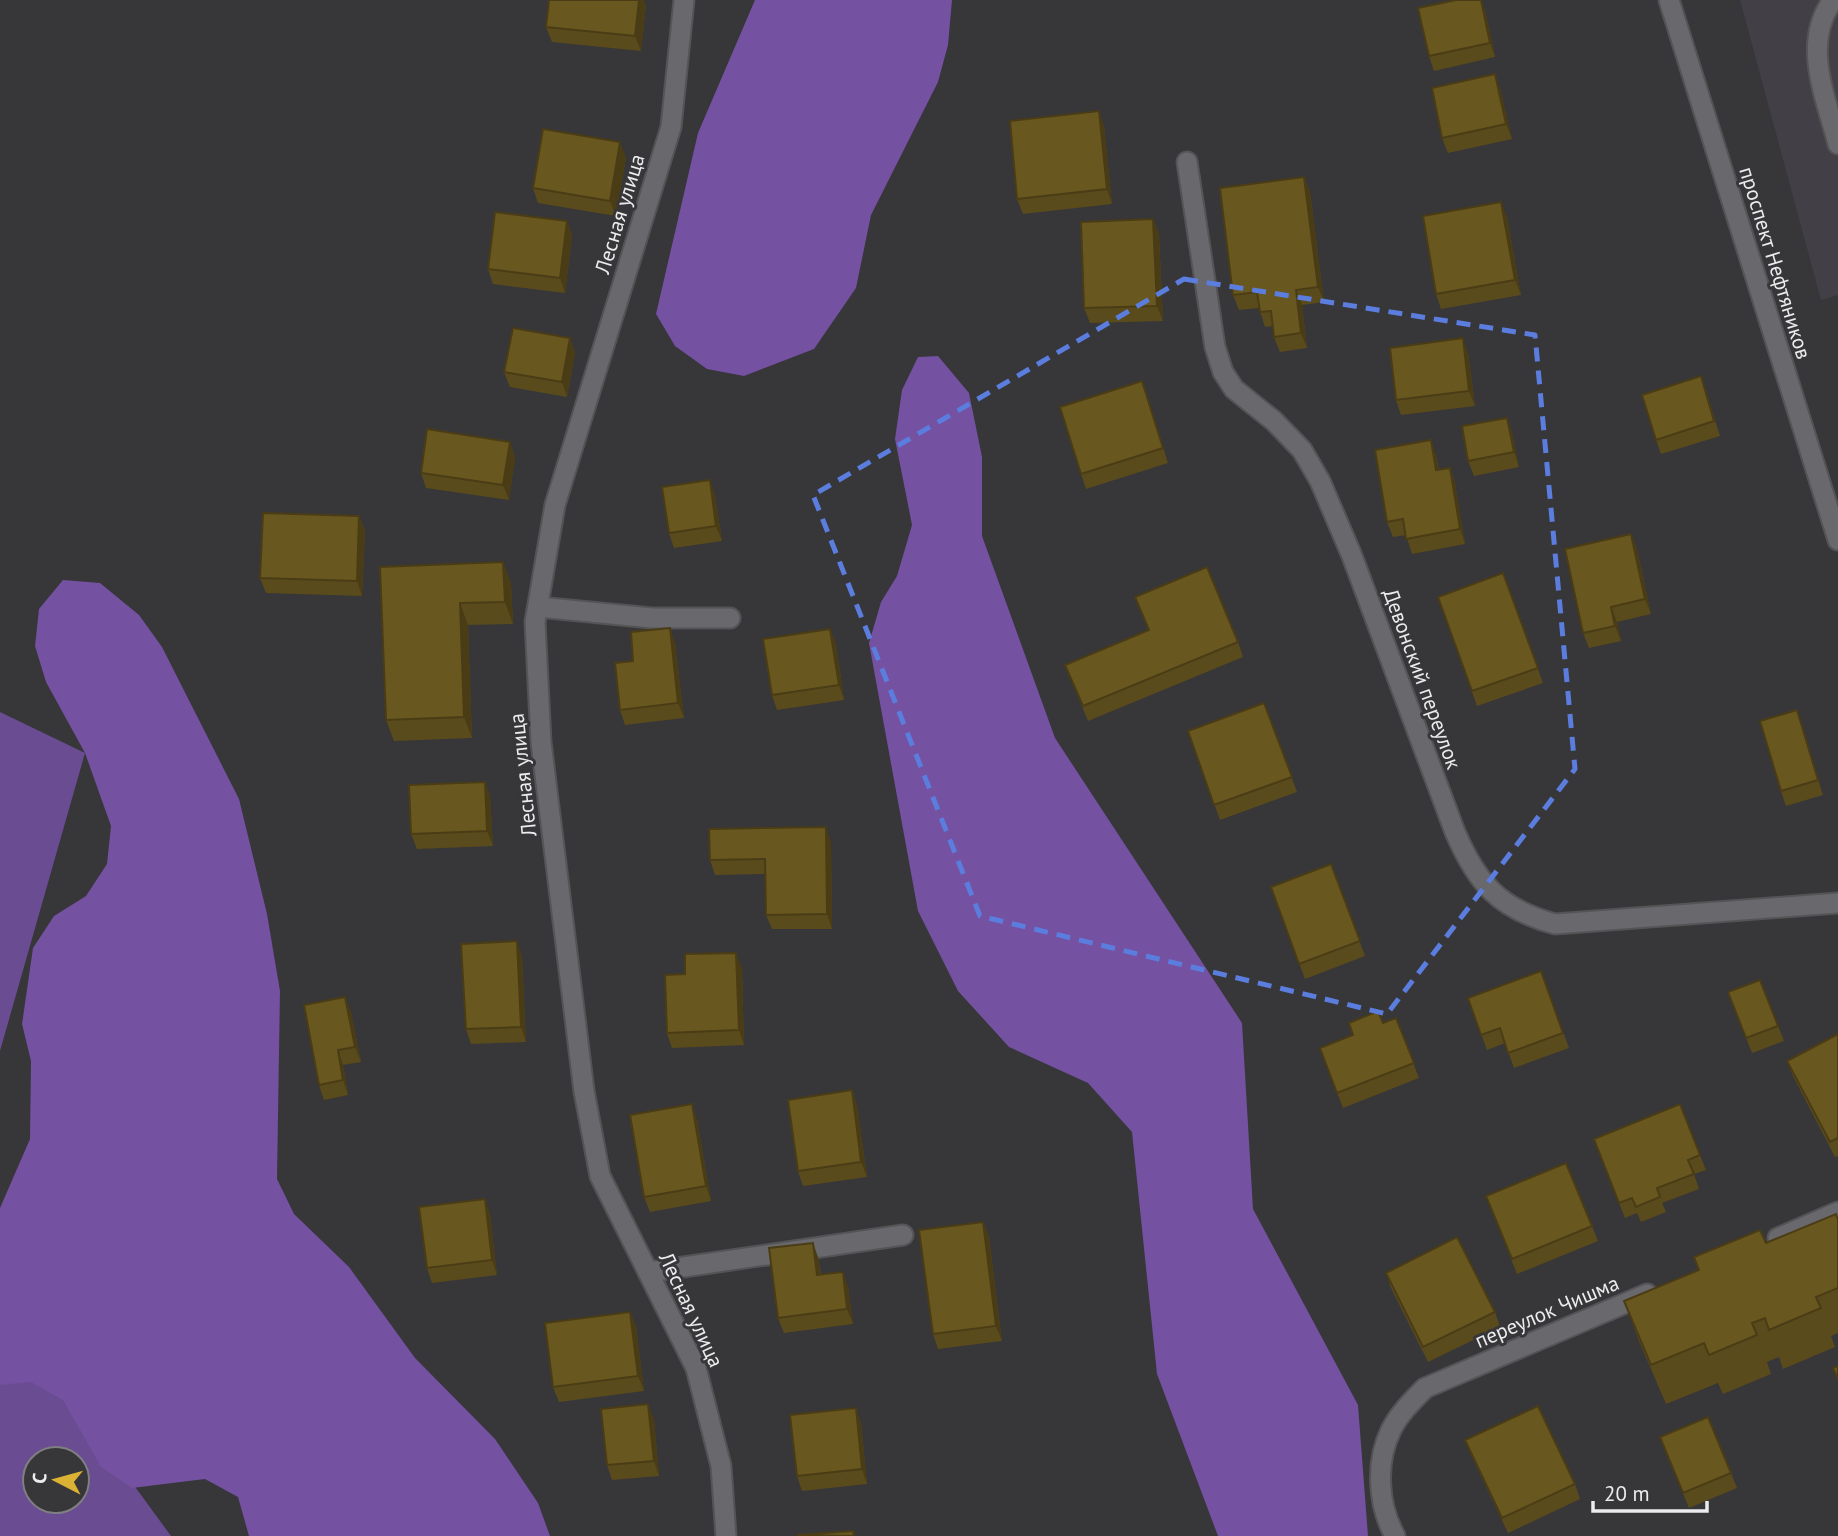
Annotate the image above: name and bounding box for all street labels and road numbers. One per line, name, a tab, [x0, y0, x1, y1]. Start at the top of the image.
street label: Лесная улица	[588, 151, 651, 278]
street label: проспект Нефтяников	[1733, 163, 1818, 362]
street label: Девонский переулок	[1377, 585, 1468, 773]
street label: Лесная улица	[503, 712, 543, 839]
street label: Лесная улица	[653, 1247, 730, 1372]
street label: переулок Чишма	[1471, 1269, 1623, 1354]

